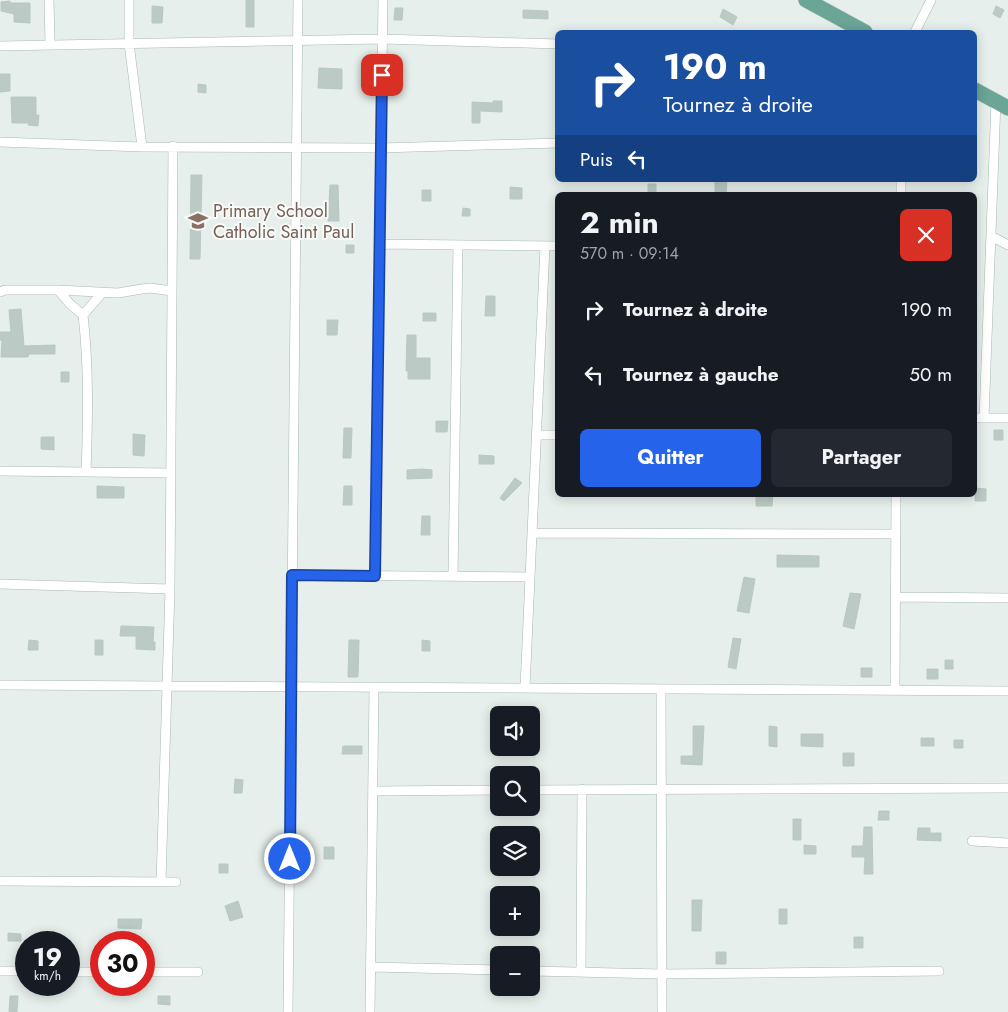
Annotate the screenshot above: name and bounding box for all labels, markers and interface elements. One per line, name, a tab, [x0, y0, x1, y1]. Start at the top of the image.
text: 190 m	[663, 42, 767, 92]
icon: right	[580, 50, 645, 115]
pin	[361, 54, 403, 96]
icon: arrive	[368, 61, 396, 89]
text: Tournez à droite	[663, 88, 813, 120]
icon: left	[623, 145, 651, 173]
text: Puis	[580, 146, 613, 173]
place label: Primary School Catholic Saint Paul	[213, 198, 354, 245]
text: 2 min	[580, 201, 659, 244]
button: close	[900, 209, 952, 261]
school or university icon: Primary School Catholic Saint Paul	[187, 210, 209, 232]
text: 570 m · 09:14	[580, 242, 679, 265]
icon: right	[580, 296, 608, 324]
text: Tournez à droite	[623, 296, 768, 323]
text: 190 m	[901, 296, 952, 323]
icon: left	[580, 361, 608, 389]
text: Tournez à gauche	[623, 361, 779, 388]
text: 50 m	[909, 361, 952, 388]
button: Quitter	[580, 429, 761, 487]
button: Partager	[771, 429, 952, 487]
map controls	[490, 706, 540, 996]
button: sound	[490, 706, 540, 756]
button: search	[490, 766, 540, 816]
button: layers	[490, 826, 540, 876]
position arrow	[263, 832, 315, 884]
button: +	[490, 886, 540, 936]
speed limit sign: 30	[90, 931, 155, 996]
text: 19	[33, 939, 62, 975]
button: −	[490, 946, 540, 996]
text: km/h	[34, 967, 61, 985]

